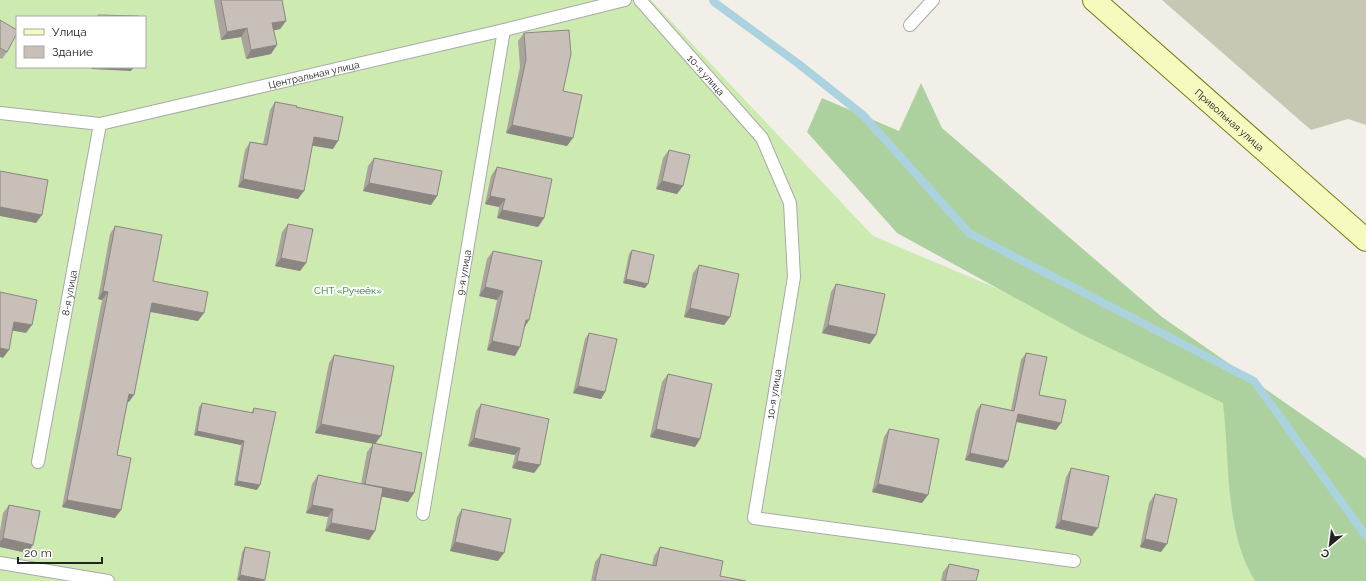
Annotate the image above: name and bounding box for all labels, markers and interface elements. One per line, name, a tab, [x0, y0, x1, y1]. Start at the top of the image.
legend	[16, 16, 146, 68]
text: Улица	[52, 25, 87, 39]
text: Здание	[52, 45, 93, 59]
street label: 10-я улица	[685, 52, 727, 97]
street label: Центральная улица	[267, 58, 360, 90]
street label: Привольная улица	[1193, 86, 1266, 153]
street label: 9-я улица	[454, 249, 473, 296]
street label: 8-я улица	[59, 269, 79, 316]
park label: СНТ «Ручеёк»	[314, 285, 382, 296]
street label: 10-я улица	[765, 368, 783, 420]
north arrow	[1310, 525, 1350, 565]
scale bar	[18, 539, 102, 565]
text: 20 m	[24, 546, 52, 560]
text: С	[1319, 546, 1332, 561]

